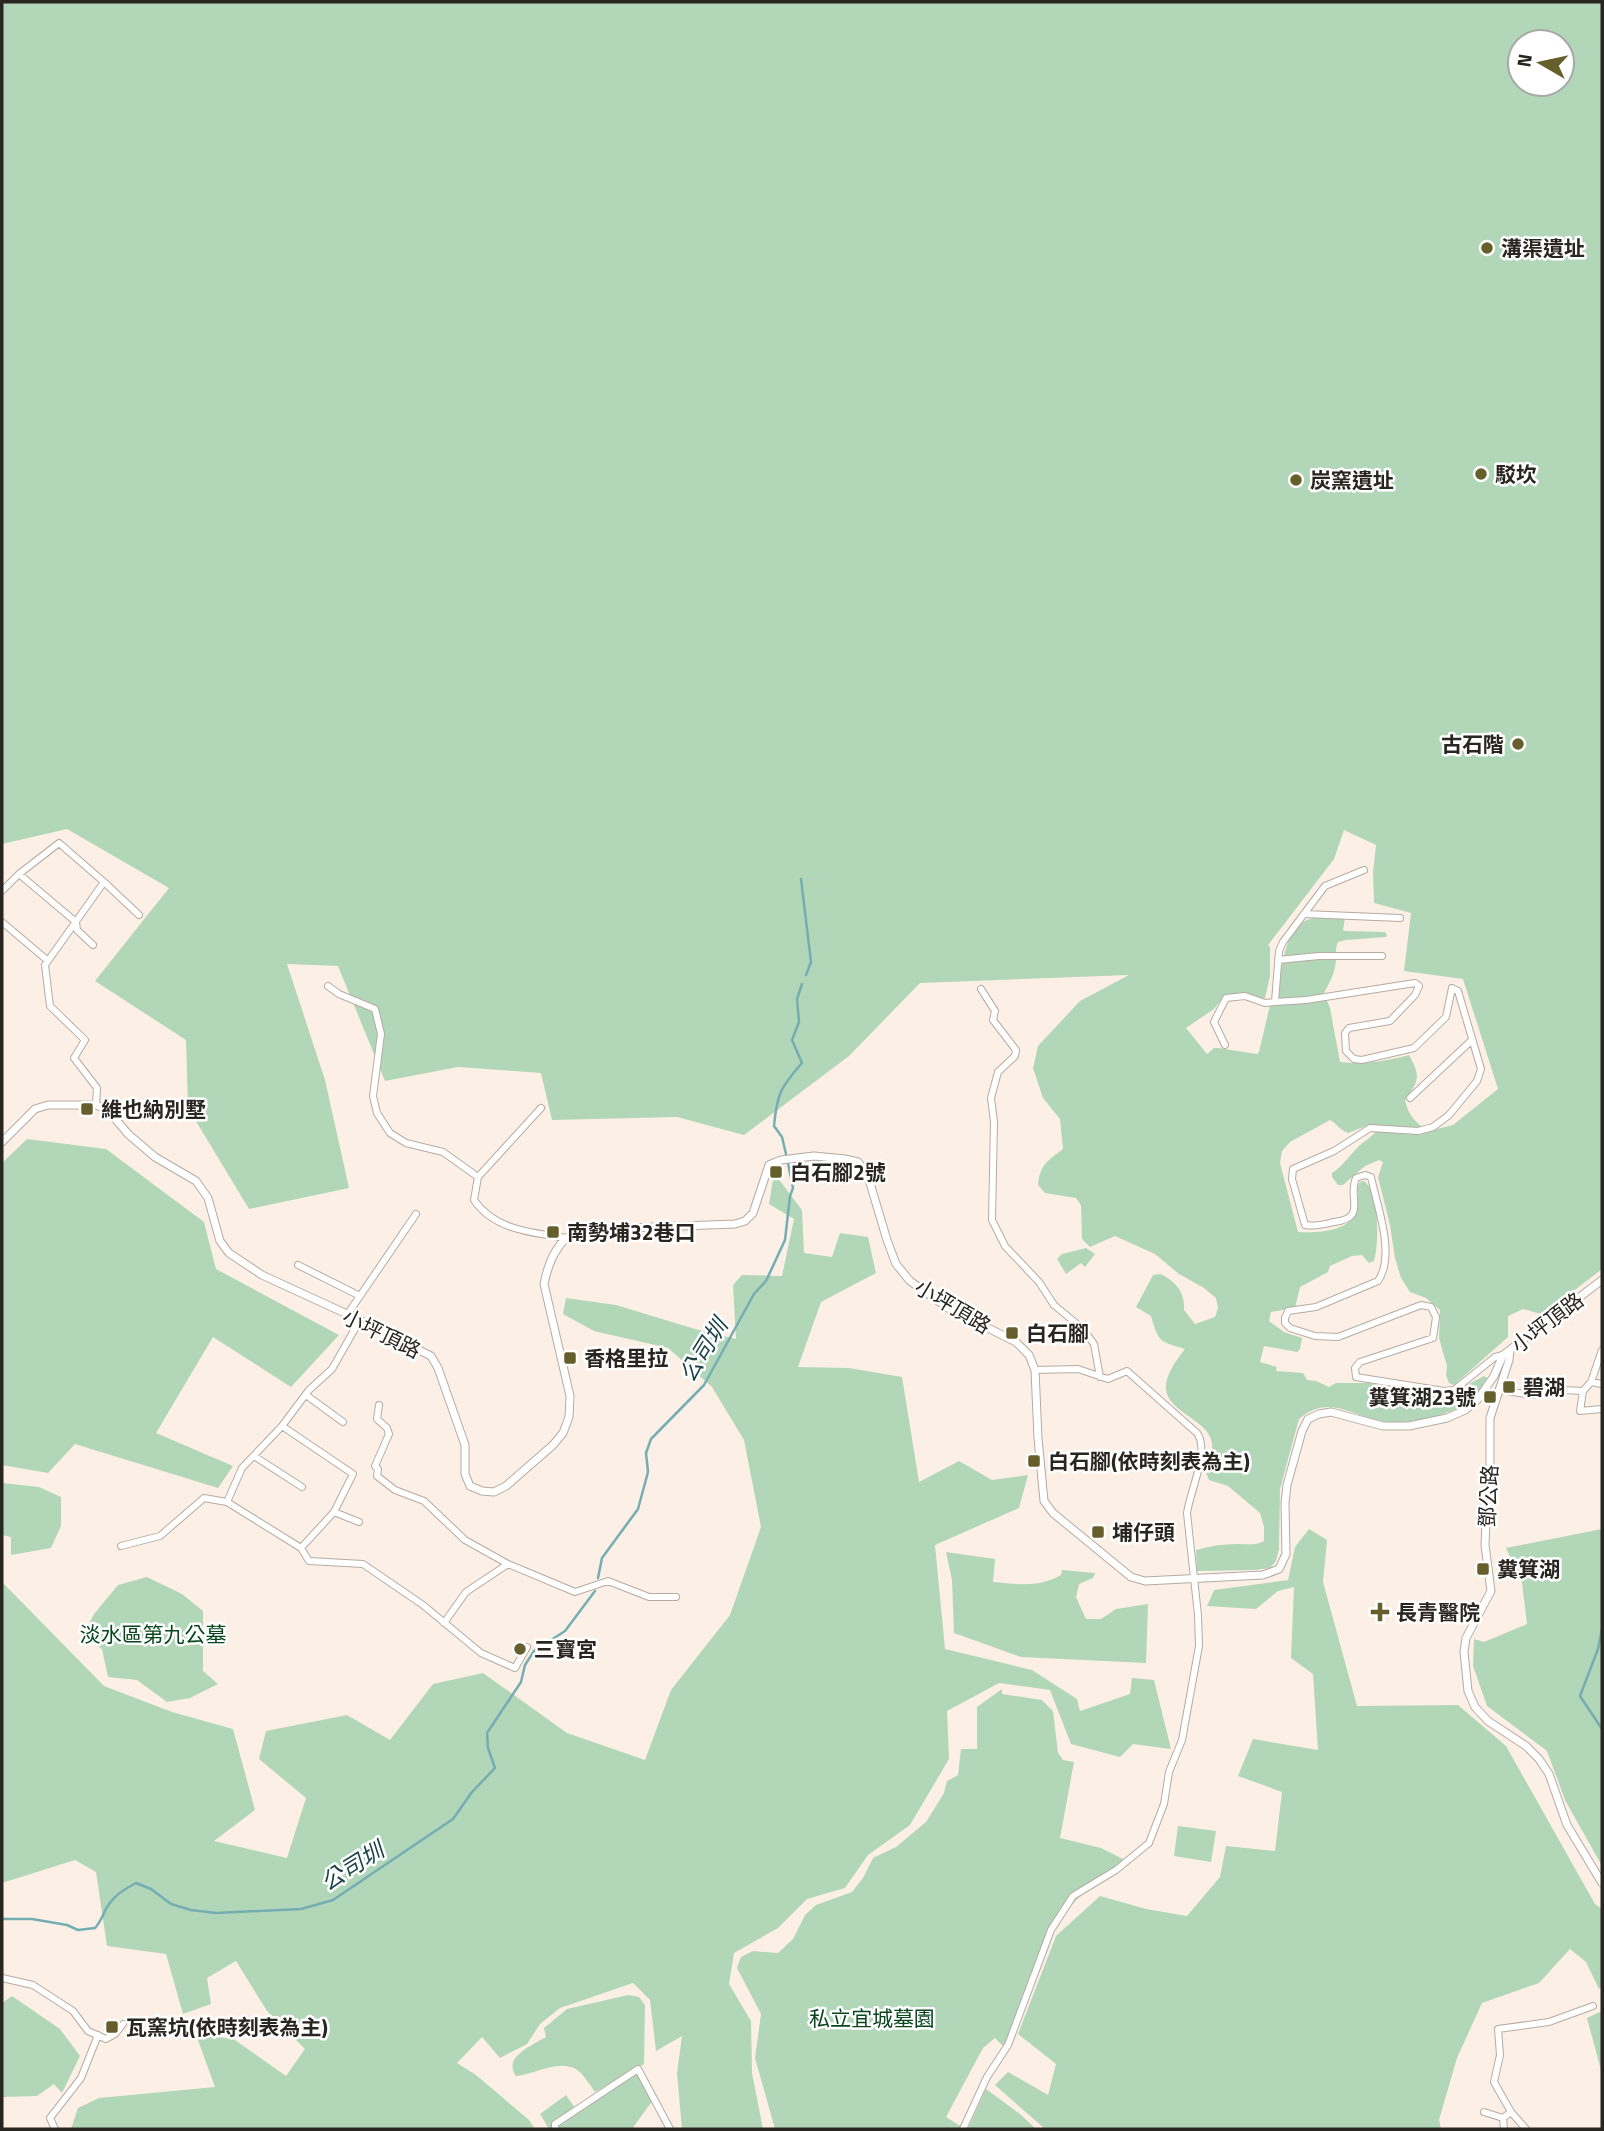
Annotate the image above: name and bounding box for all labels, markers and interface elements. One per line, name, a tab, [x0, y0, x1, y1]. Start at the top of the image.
north arrow	[1506, 28, 1576, 98]
text: N	[1508, 51, 1539, 69]
place label: 溝渠遺址	[1501, 232, 1585, 264]
marker: 溝渠遺址	[1479, 240, 1495, 256]
place label: 駁坎	[1495, 458, 1537, 490]
place label: 炭窯遺址	[1310, 464, 1394, 496]
marker: 駁坎	[1473, 466, 1489, 482]
marker: 炭窯遺址	[1288, 472, 1304, 488]
place label: 古石階	[1441, 728, 1504, 760]
marker: 古石階	[1510, 736, 1526, 752]
place label: 維也納別墅	[101, 1093, 206, 1125]
marker: 維也納別墅	[79, 1101, 95, 1117]
place label: 白石腳2號	[790, 1156, 886, 1188]
marker: 白石腳2號	[768, 1164, 784, 1180]
place label: 南勢埔32巷口	[567, 1216, 696, 1248]
marker: 南勢埔32巷口	[545, 1224, 561, 1240]
street label: 小坪頂路	[909, 1271, 997, 1341]
street label: 小坪頂路	[1504, 1284, 1590, 1360]
street label: 小坪頂路	[337, 1300, 427, 1366]
water label: 公司圳	[670, 1309, 738, 1389]
place label: 白石腳	[1026, 1317, 1089, 1349]
marker: 白石腳	[1004, 1325, 1020, 1341]
place label: 香格里拉	[584, 1342, 668, 1374]
marker: 香格里拉	[562, 1350, 578, 1366]
place label: 碧湖	[1523, 1371, 1565, 1403]
marker: 碧湖	[1501, 1379, 1517, 1395]
place label: 糞箕湖23號	[1368, 1381, 1476, 1413]
marker: 糞箕湖23號	[1482, 1389, 1498, 1405]
place label: 白石腳(依時刻表為主)	[1048, 1445, 1250, 1477]
marker: 白石腳(依時刻表為主)	[1026, 1453, 1042, 1469]
street label: 鄧公路	[1470, 1464, 1506, 1528]
place label: 埔仔頭	[1112, 1516, 1175, 1548]
marker: 埔仔頭	[1090, 1524, 1106, 1540]
place label: 糞箕湖	[1497, 1553, 1560, 1585]
marker: 糞箕湖	[1475, 1561, 1491, 1577]
place label: 長青醫院	[1396, 1596, 1480, 1628]
marker: 長青醫院	[1370, 1602, 1390, 1622]
park label: 淡水區第九公墓	[80, 1618, 227, 1650]
place label: 三寶宮	[534, 1633, 597, 1665]
marker: 三寶宮	[512, 1641, 528, 1657]
water label: 公司圳	[313, 1831, 393, 1899]
park label: 私立宜城墓園	[809, 2002, 935, 2034]
place label: 瓦窯坑(依時刻表為主)	[126, 2011, 328, 2043]
marker: 瓦窯坑(依時刻表為主)	[104, 2019, 120, 2035]

